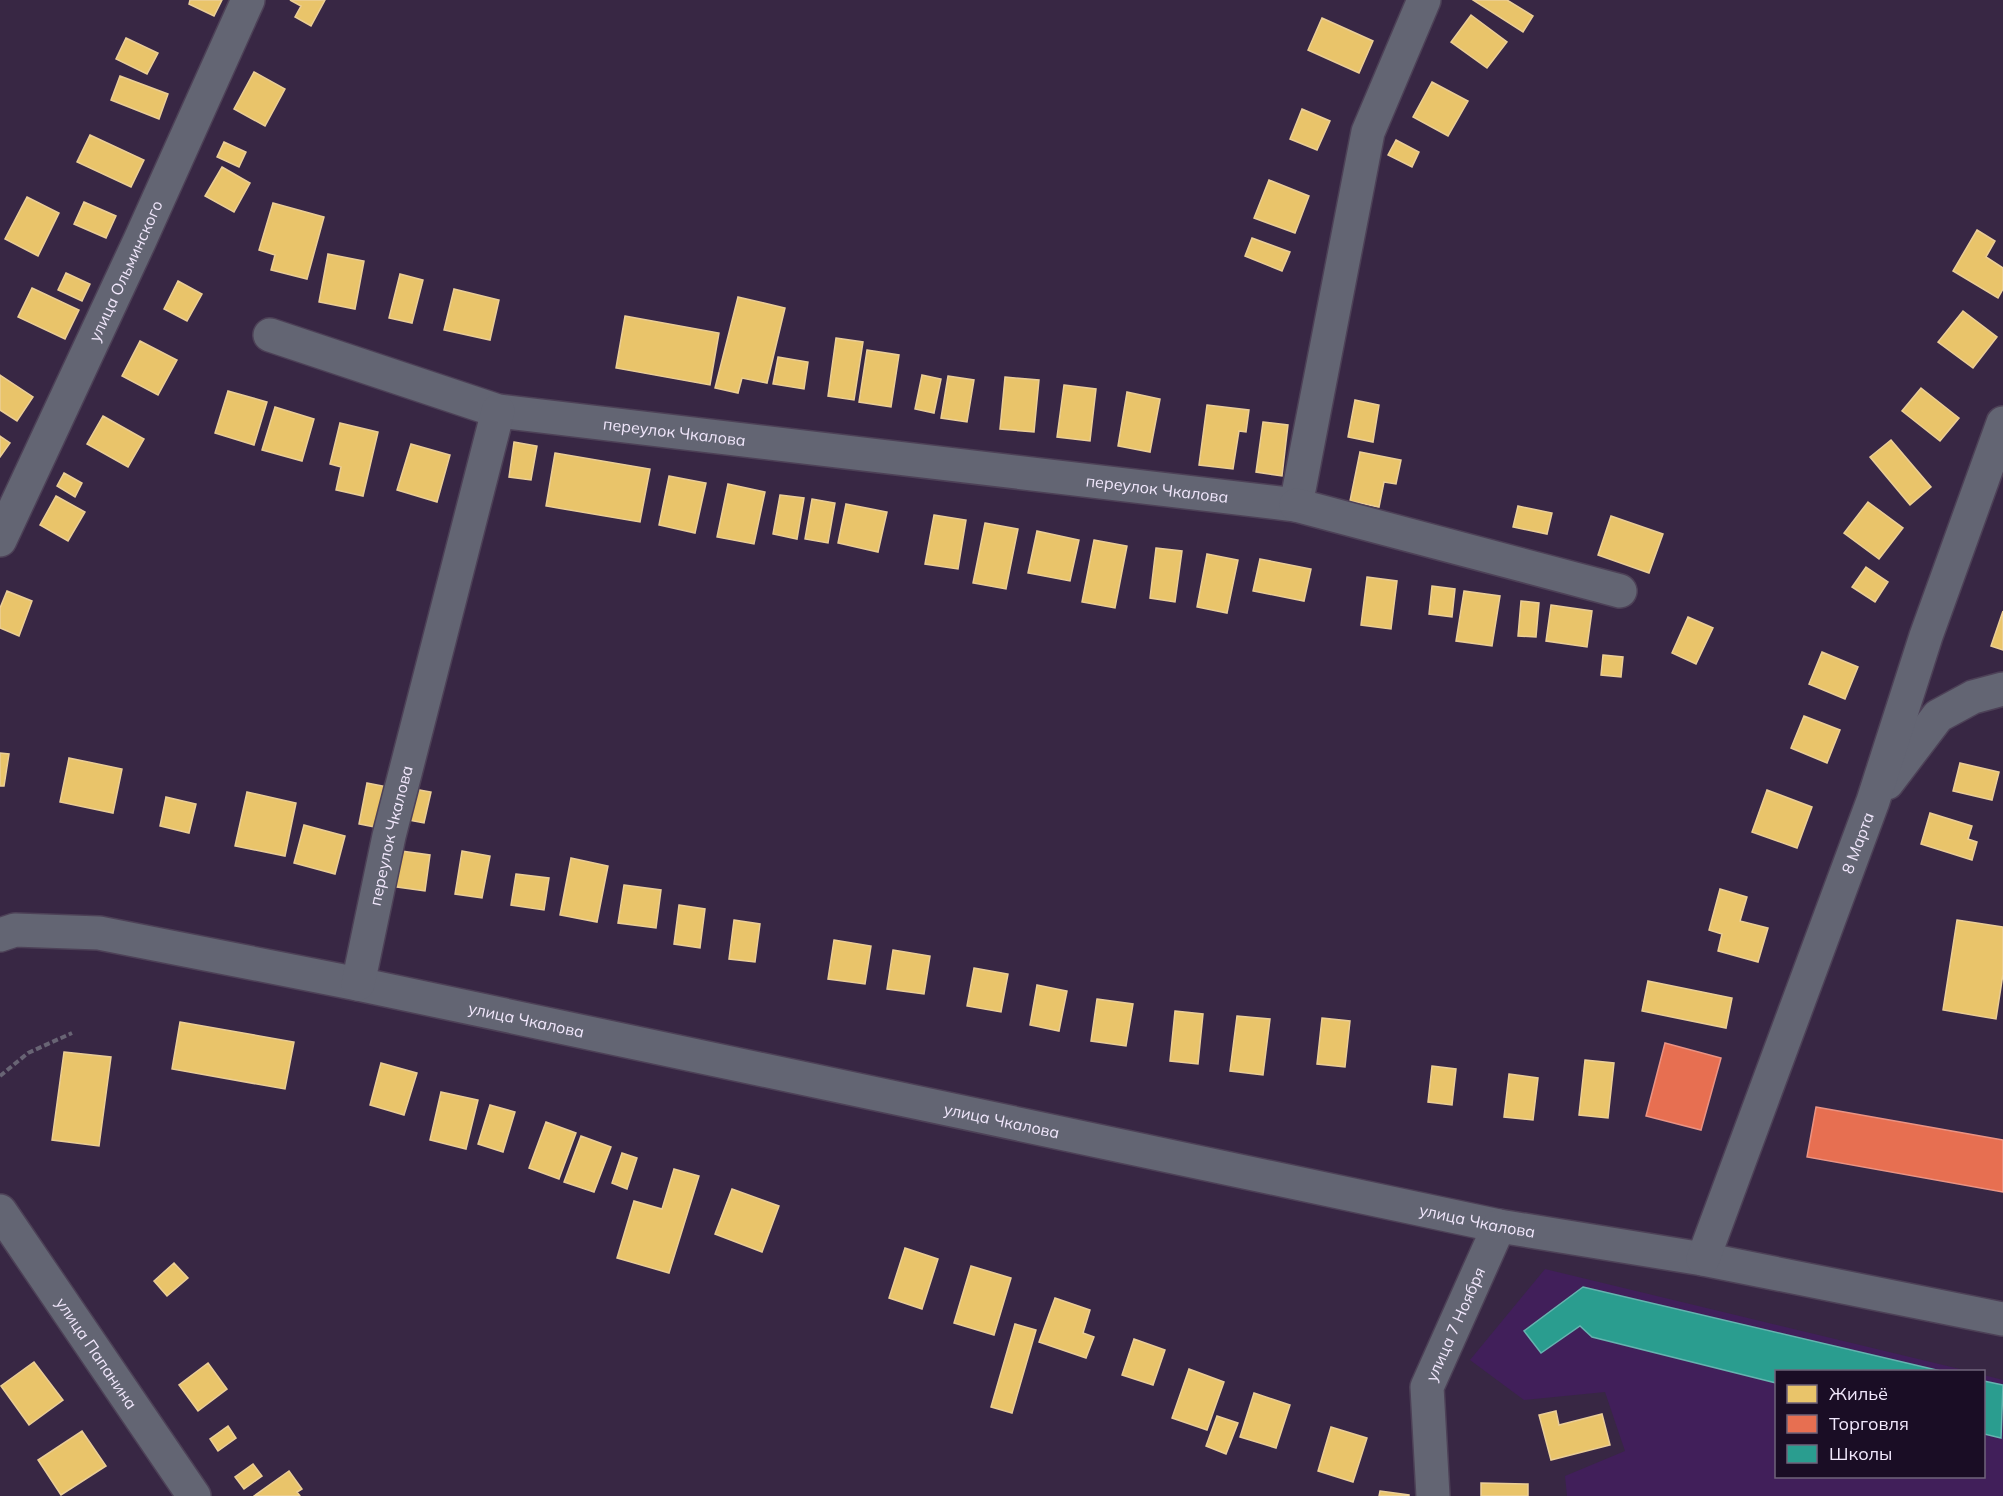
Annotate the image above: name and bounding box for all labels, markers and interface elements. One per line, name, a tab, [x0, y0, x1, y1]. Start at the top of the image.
street label: улица Ольминского	[84, 197, 167, 345]
street label: переулок Чкалова	[602, 413, 747, 450]
street label: переулок Чкалова	[1085, 470, 1230, 507]
street label: переулок Чкалова	[365, 763, 417, 907]
street label: 8 Марта	[1837, 809, 1878, 876]
street label: улица Чкалова	[467, 998, 586, 1042]
street label: улица Чкалова	[942, 1099, 1061, 1143]
street label: улица Чкалова	[1418, 1199, 1537, 1242]
street label: улица 7 Ноября	[1421, 1264, 1489, 1384]
street label: улица Папанина	[52, 1294, 142, 1413]
legend	[1775, 1370, 1985, 1478]
text: Жильё	[1829, 1382, 1888, 1405]
text: Торговля	[1829, 1412, 1909, 1435]
text: Школы	[1829, 1442, 1892, 1465]

